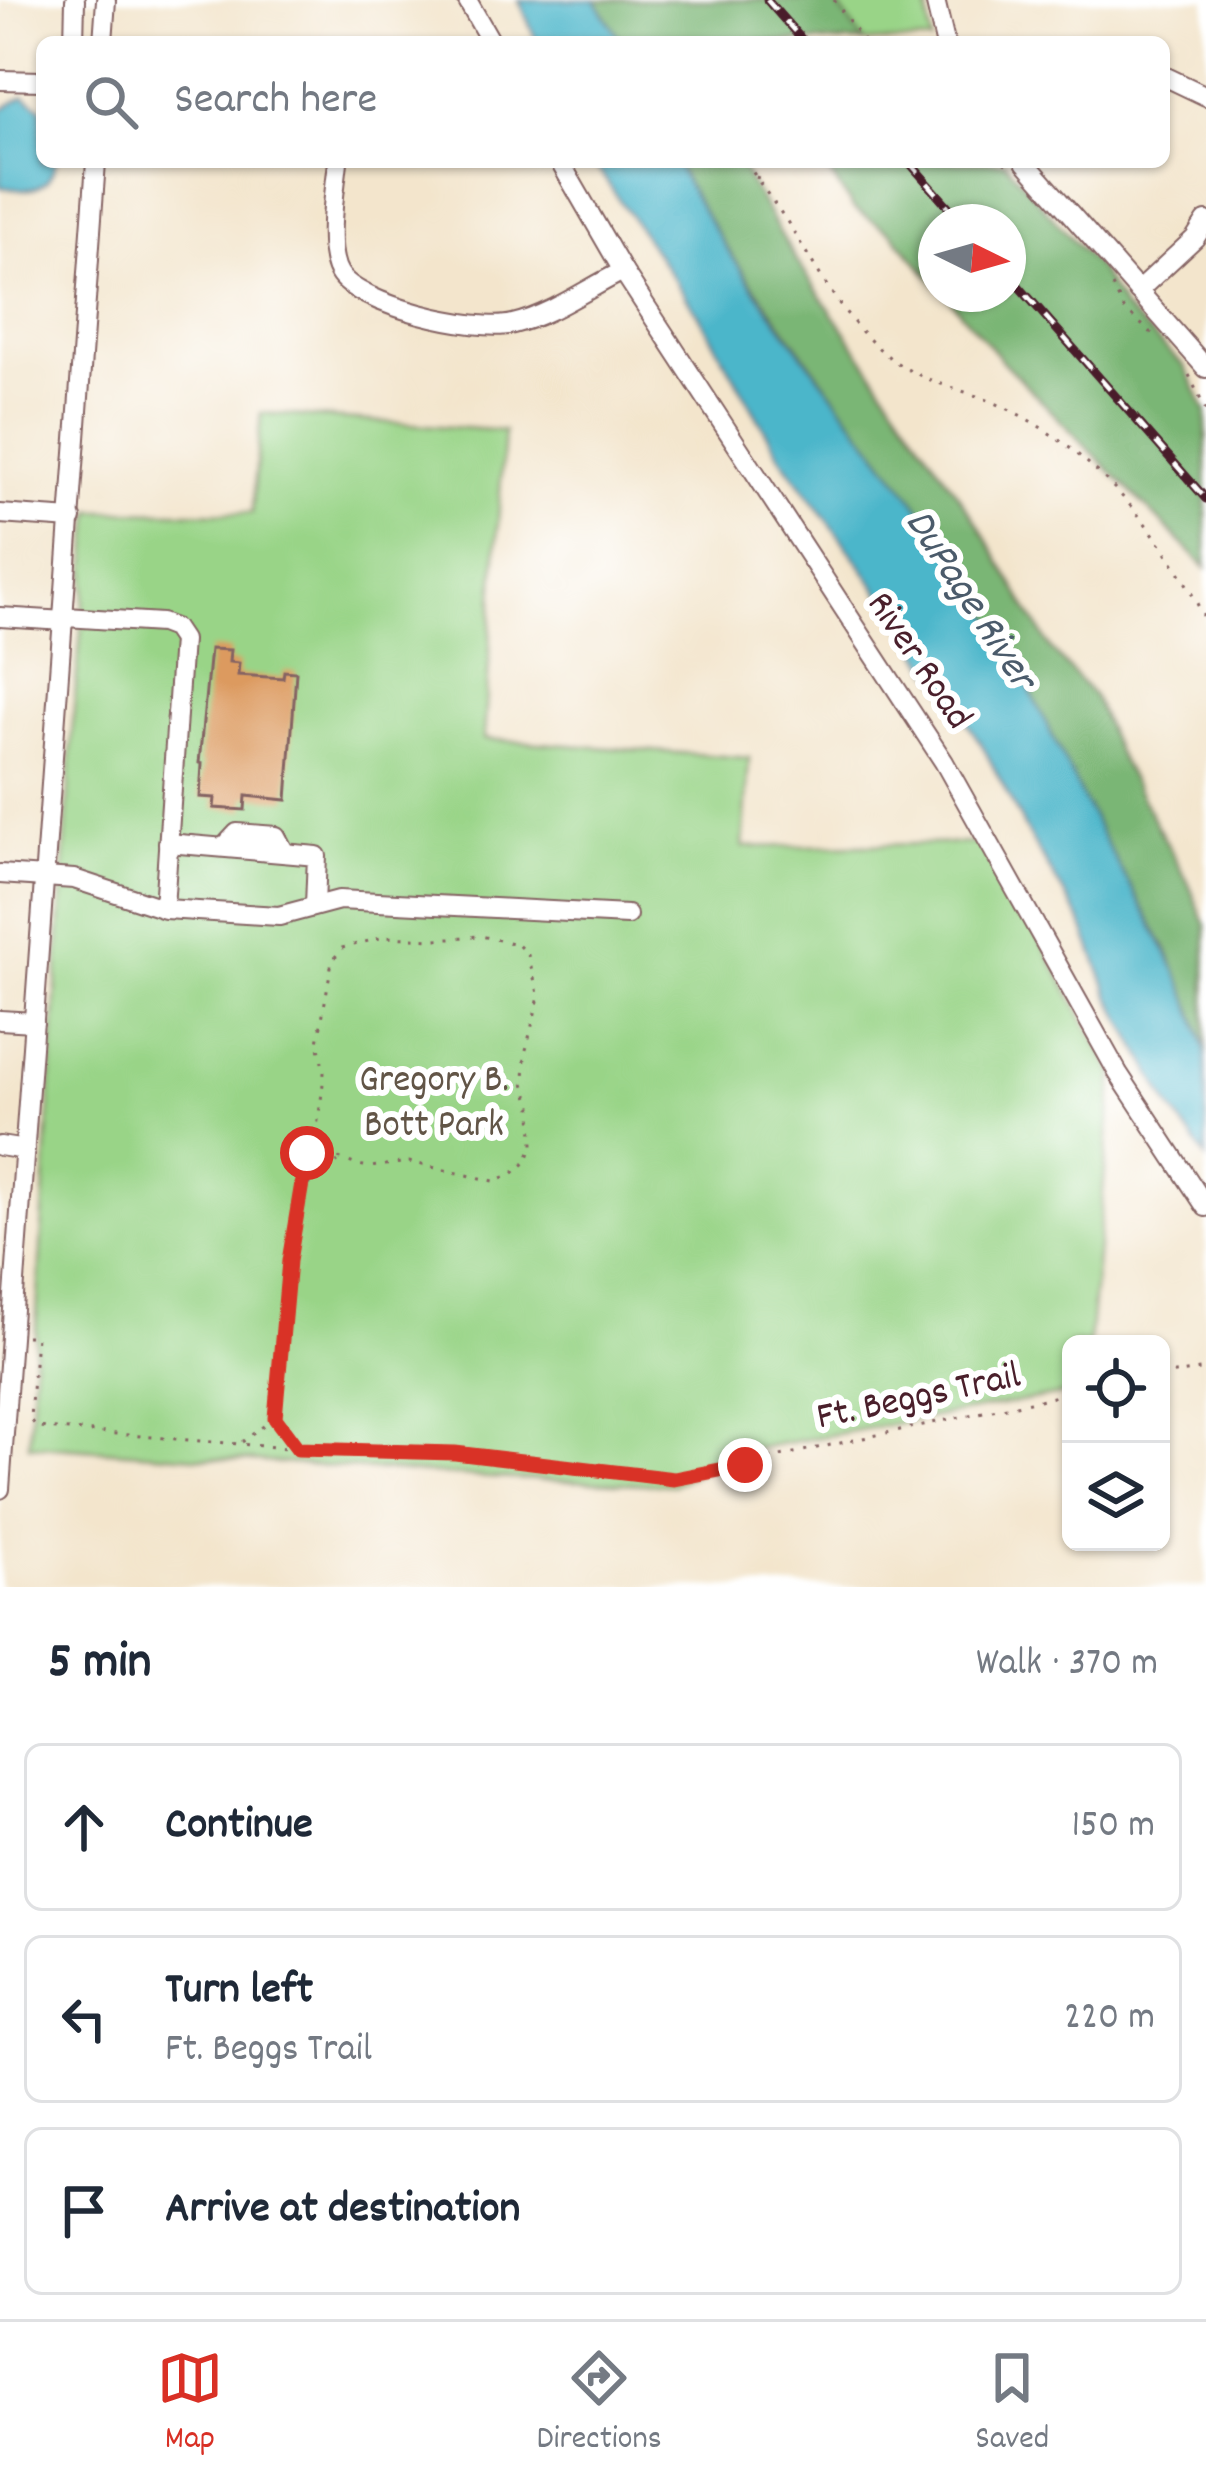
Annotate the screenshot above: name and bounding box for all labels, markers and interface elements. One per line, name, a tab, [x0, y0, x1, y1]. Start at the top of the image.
search box	[36, 36, 1170, 168]
icon: search	[78, 69, 144, 135]
text: Search here	[174, 70, 377, 134]
north arrow	[918, 204, 1026, 312]
water label: DuPage River	[887, 499, 1051, 707]
street label: River Road	[851, 582, 983, 742]
park label: Gregory B. Bott Park	[359, 1055, 509, 1155]
route start	[280, 1126, 334, 1180]
map controls	[1062, 1335, 1170, 1551]
button: locate	[1062, 1335, 1170, 1443]
street label: Ft. Beggs Trail	[812, 1351, 1026, 1447]
route end	[718, 1438, 772, 1492]
button: layers	[1062, 1443, 1170, 1551]
text: 5 min	[48, 1629, 151, 1701]
text: Walk · 370 m	[976, 1638, 1158, 1693]
icon: ahead	[51, 1794, 117, 1860]
text: Continue	[165, 1795, 313, 1859]
text: 150 m	[1071, 1800, 1155, 1855]
text: Turn left	[165, 1960, 313, 2024]
icon: left	[51, 1986, 117, 2052]
text: 220 m	[1064, 1992, 1155, 2047]
text: Ft. Beggs Trail	[165, 2024, 372, 2079]
icon: arrive	[51, 2178, 117, 2244]
text: Arrive at destination	[165, 2179, 520, 2243]
tab: Map	[157, 2345, 223, 2464]
tab: Directions	[537, 2345, 662, 2464]
tab: Saved	[975, 2345, 1049, 2464]

